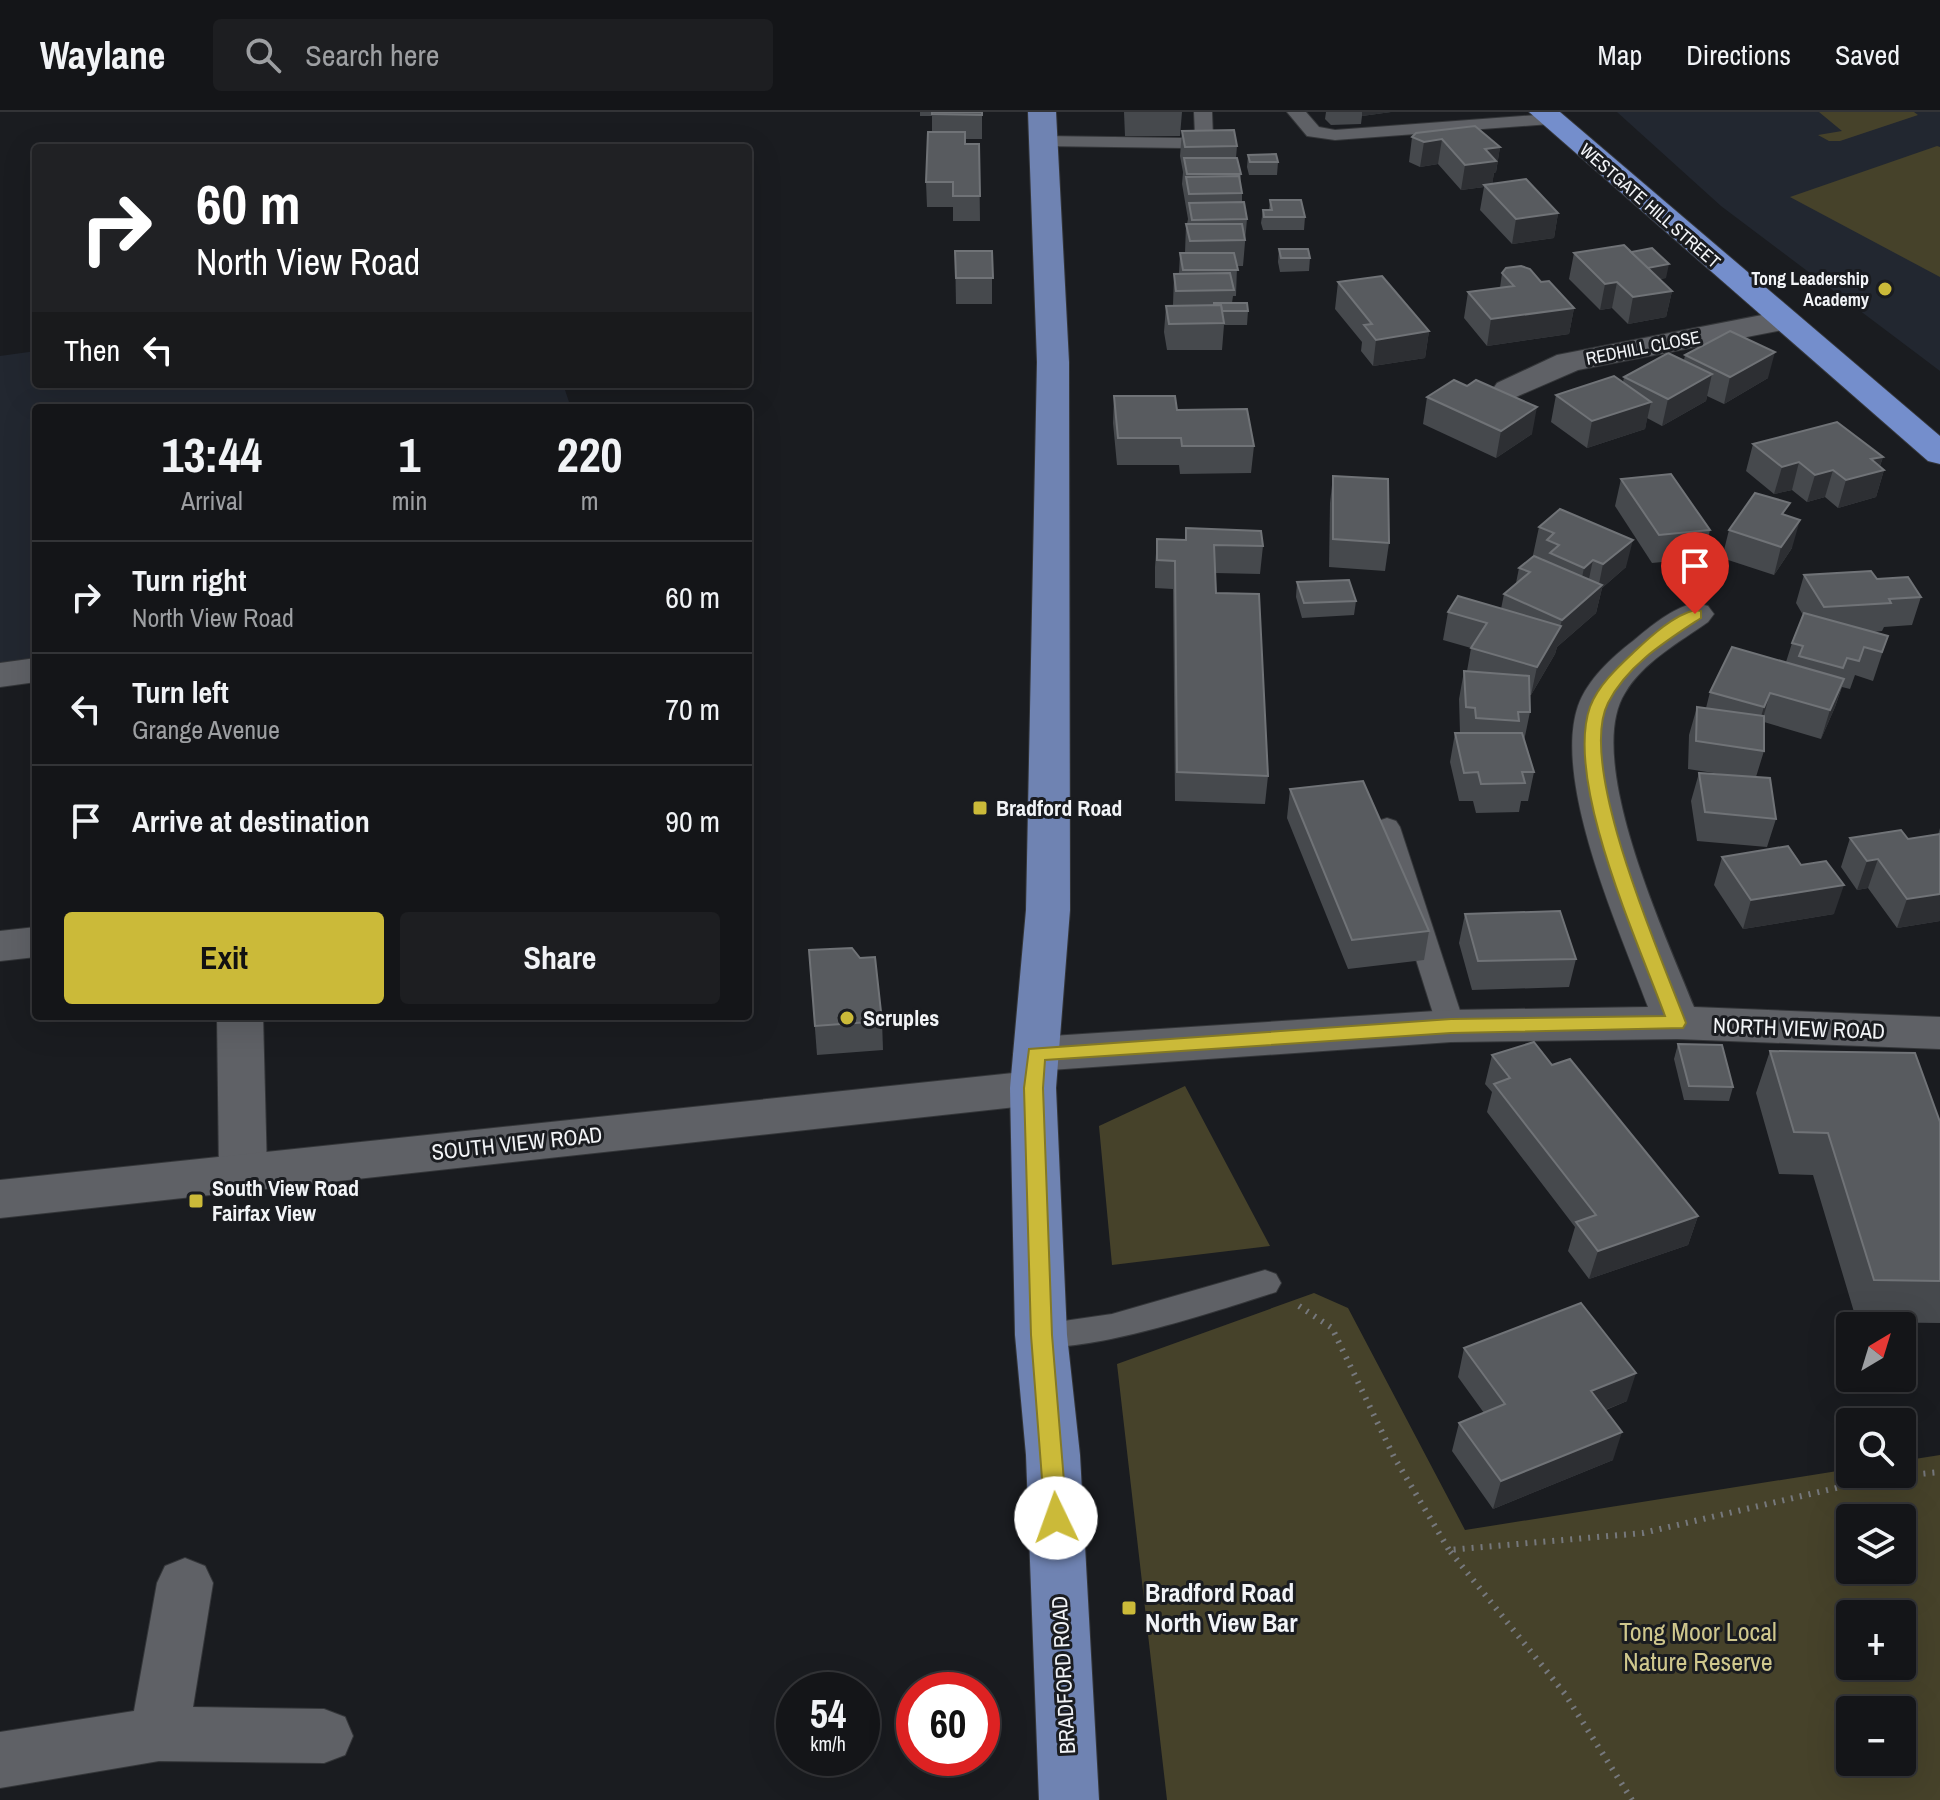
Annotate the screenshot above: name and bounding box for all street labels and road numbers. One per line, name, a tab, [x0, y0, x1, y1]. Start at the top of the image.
street label: WESTGATE HILL STREET	[1575, 138, 1726, 274]
street label: REDHILL CLOSE	[1584, 324, 1702, 371]
street label: NORTH VIEW ROAD	[1712, 1010, 1886, 1046]
street label: SOUTH VIEW ROAD	[430, 1119, 604, 1167]
street label: BRADFORD ROAD	[1044, 1595, 1082, 1755]

